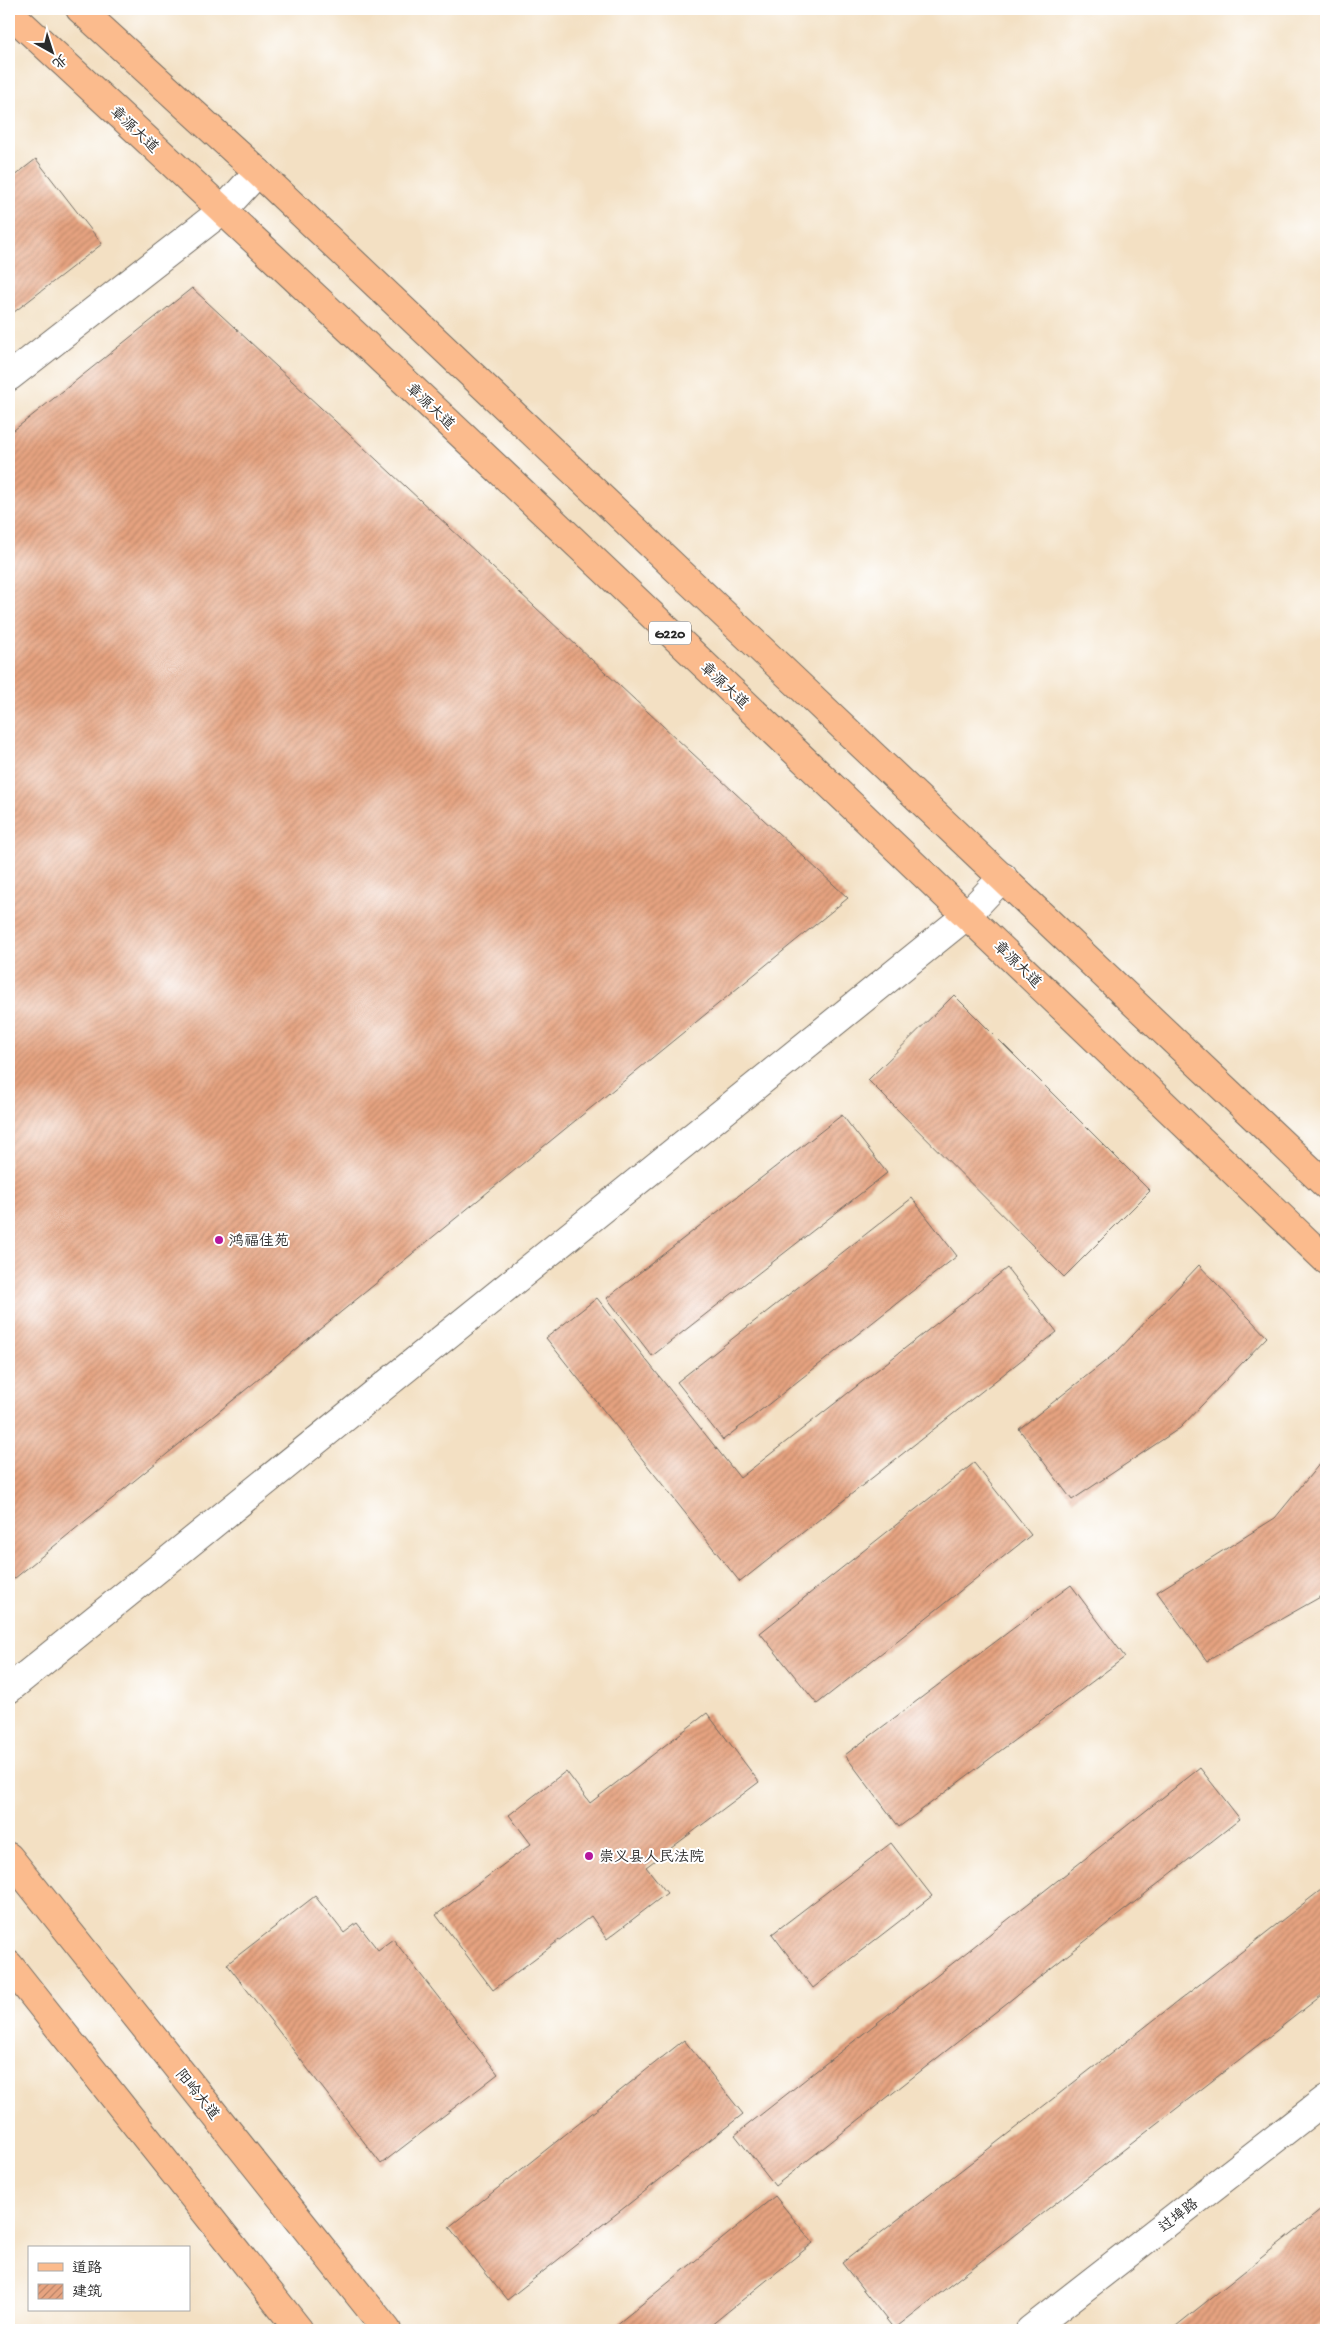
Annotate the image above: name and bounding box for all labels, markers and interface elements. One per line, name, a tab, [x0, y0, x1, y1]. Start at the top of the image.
north arrow	[28, 28, 78, 78]
text: 北	[48, 49, 69, 71]
street label: 章源大道	[106, 103, 162, 158]
street label: 章源大道	[402, 380, 458, 435]
road number: G220	[649, 622, 691, 644]
street label: 章源大道	[696, 659, 752, 714]
street label: 章源大道	[989, 937, 1045, 993]
place label: 鸿福佳苑	[229, 1232, 289, 1251]
marker: 鸿福佳苑	[213, 1234, 225, 1246]
place label: 崇义县人民法院	[599, 1848, 704, 1867]
marker: 崇义县人民法院	[583, 1850, 595, 1862]
street label: 阳岭大道	[171, 2066, 222, 2124]
street label: 过埠路	[1156, 2196, 1203, 2238]
legend	[28, 2246, 190, 2312]
text: 道路	[72, 2260, 102, 2278]
text: 建筑	[72, 2284, 102, 2302]

